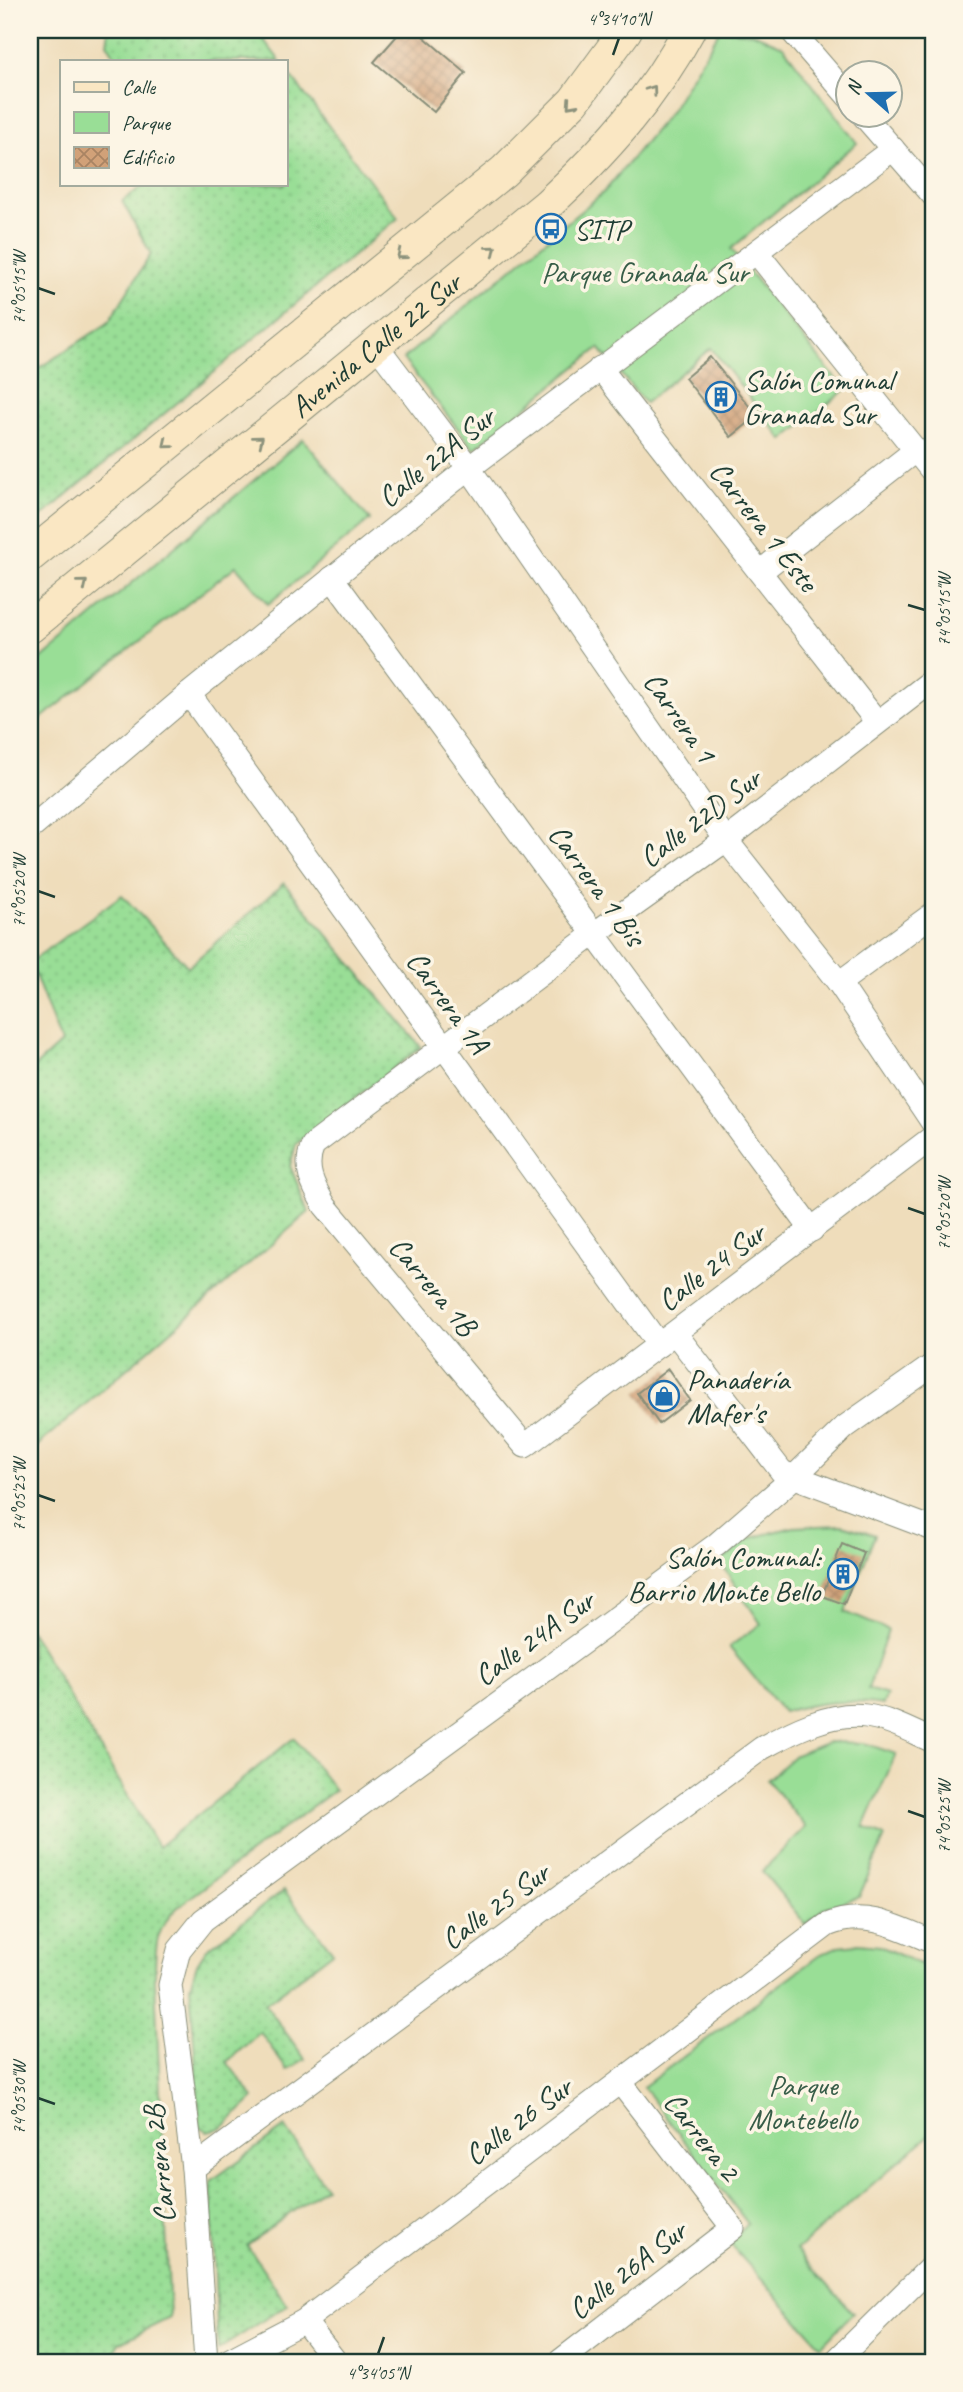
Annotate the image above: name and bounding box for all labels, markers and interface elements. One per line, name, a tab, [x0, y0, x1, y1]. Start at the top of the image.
text: 4°34'10"N	[588, 8, 654, 30]
legend	[60, 60, 287, 186]
north arrow	[834, 60, 904, 130]
text: Calle	[122, 74, 156, 100]
text: N	[841, 76, 868, 98]
one-way arrow	[644, 85, 657, 97]
one-way arrow	[567, 96, 579, 109]
text: Parque	[122, 110, 171, 136]
text: Edificio	[122, 144, 175, 170]
place label: SITP	[574, 210, 633, 248]
bus stop icon: SITP	[534, 212, 568, 246]
one-way arrow	[396, 246, 408, 259]
one-way arrow	[484, 246, 497, 258]
text: 74°05'15"W	[8, 248, 30, 325]
park label: Parque Granada Sur	[541, 253, 751, 291]
street label: Avenida Calle 22 Sur	[282, 262, 471, 426]
place label: Salón Comunal Granada Sur	[744, 361, 898, 433]
building icon: Salón Comunal Granada Sur	[704, 380, 738, 414]
street label: Calle 22A Sur	[370, 396, 505, 516]
one-way arrow	[163, 436, 175, 449]
one-way arrow	[252, 436, 264, 449]
street label: Carrera 1 Este	[701, 453, 828, 601]
text: 74°05'15"W	[933, 570, 955, 647]
one-way arrow	[74, 580, 87, 592]
street label: Carrera 1	[635, 664, 726, 771]
street label: Calle 22D Sur	[632, 758, 771, 876]
street label: Carrera 1 Bis	[540, 817, 656, 956]
text: 74°05'20"W	[8, 851, 30, 928]
street label: Carrera 1A	[398, 943, 499, 1062]
text: 74°05'20"W	[933, 1174, 955, 1251]
street label: Calle 24 Sur	[650, 1212, 775, 1320]
street label: Carrera 1B	[380, 1229, 487, 1345]
place label: Panadería Mafer's	[687, 1360, 791, 1432]
shop icon: Panadería Mafer's	[647, 1379, 681, 1413]
text: 74°05'25"W	[8, 1455, 30, 1532]
place label: Salón Comunal: Barrio Monte Bello	[628, 1538, 823, 1610]
building icon: Salón Comunal: Barrio Monte Bello	[826, 1557, 860, 1591]
street label: Calle 24A Sur	[466, 1580, 604, 1694]
text: 74°05'25"W	[933, 1777, 955, 1854]
street label: Calle 25 Sur	[433, 1852, 559, 1958]
text: 74°05'30"W	[8, 2058, 30, 2135]
street label: Calle 26 Sur	[457, 2066, 582, 2174]
park label: Parque Montebello	[749, 2066, 859, 2138]
street label: Carrera 2	[655, 2084, 750, 2190]
street label: Carrera 2B	[134, 2101, 184, 2225]
street label: Calle 26A Sur	[560, 2210, 696, 2328]
text: 4°34'05"N	[347, 2362, 413, 2384]

